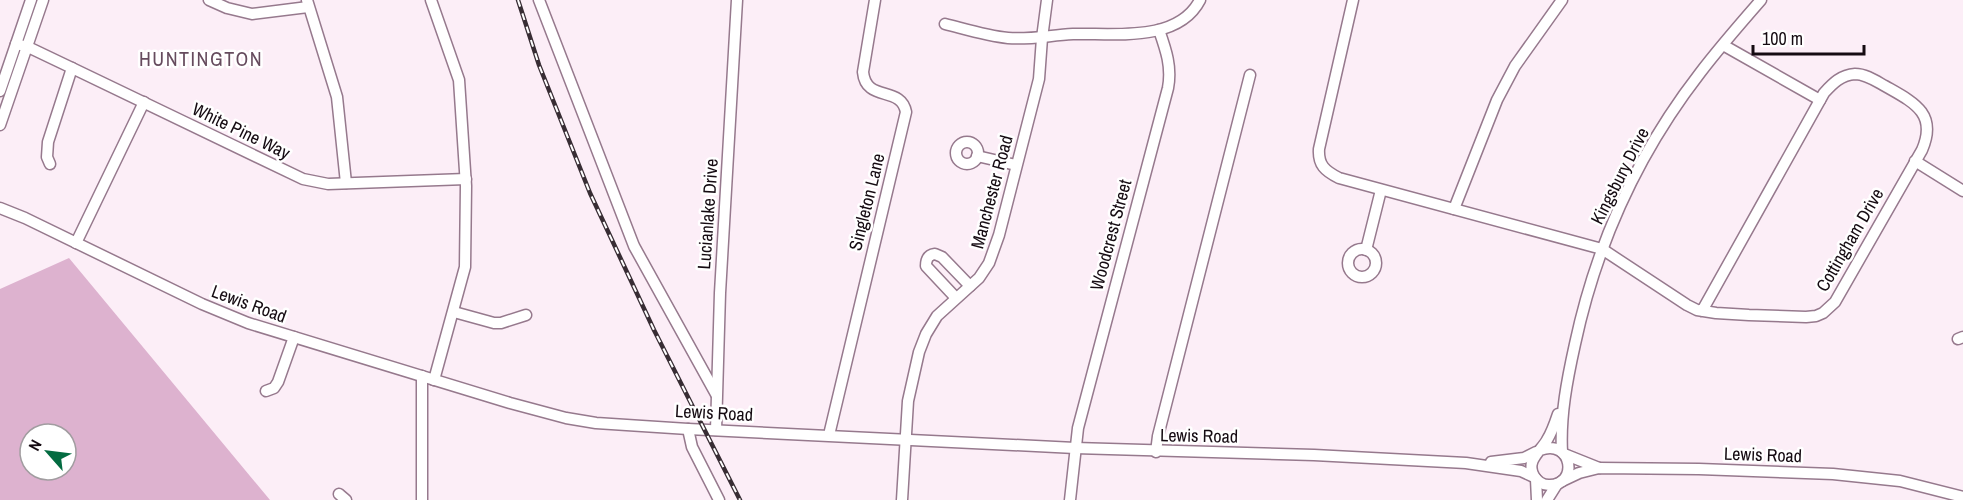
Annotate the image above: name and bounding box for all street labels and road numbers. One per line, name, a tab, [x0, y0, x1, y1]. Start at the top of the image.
street label: White Pine Way	[188, 96, 295, 165]
street label: Kingsbury Drive	[1584, 123, 1655, 229]
street label: Manchester Road	[964, 132, 1019, 251]
street label: Singleton Lane	[842, 151, 891, 253]
street label: Lucianlake Drive	[691, 158, 724, 270]
street label: Woodcrest Street	[1084, 177, 1137, 293]
street label: Cottingham Drive	[1810, 183, 1889, 296]
street label: Lewis Road	[208, 278, 290, 329]
street label: Lewis Road	[674, 398, 754, 427]
street label: Lewis Road	[1160, 422, 1238, 449]
street label: Lewis Road	[1724, 441, 1802, 468]

